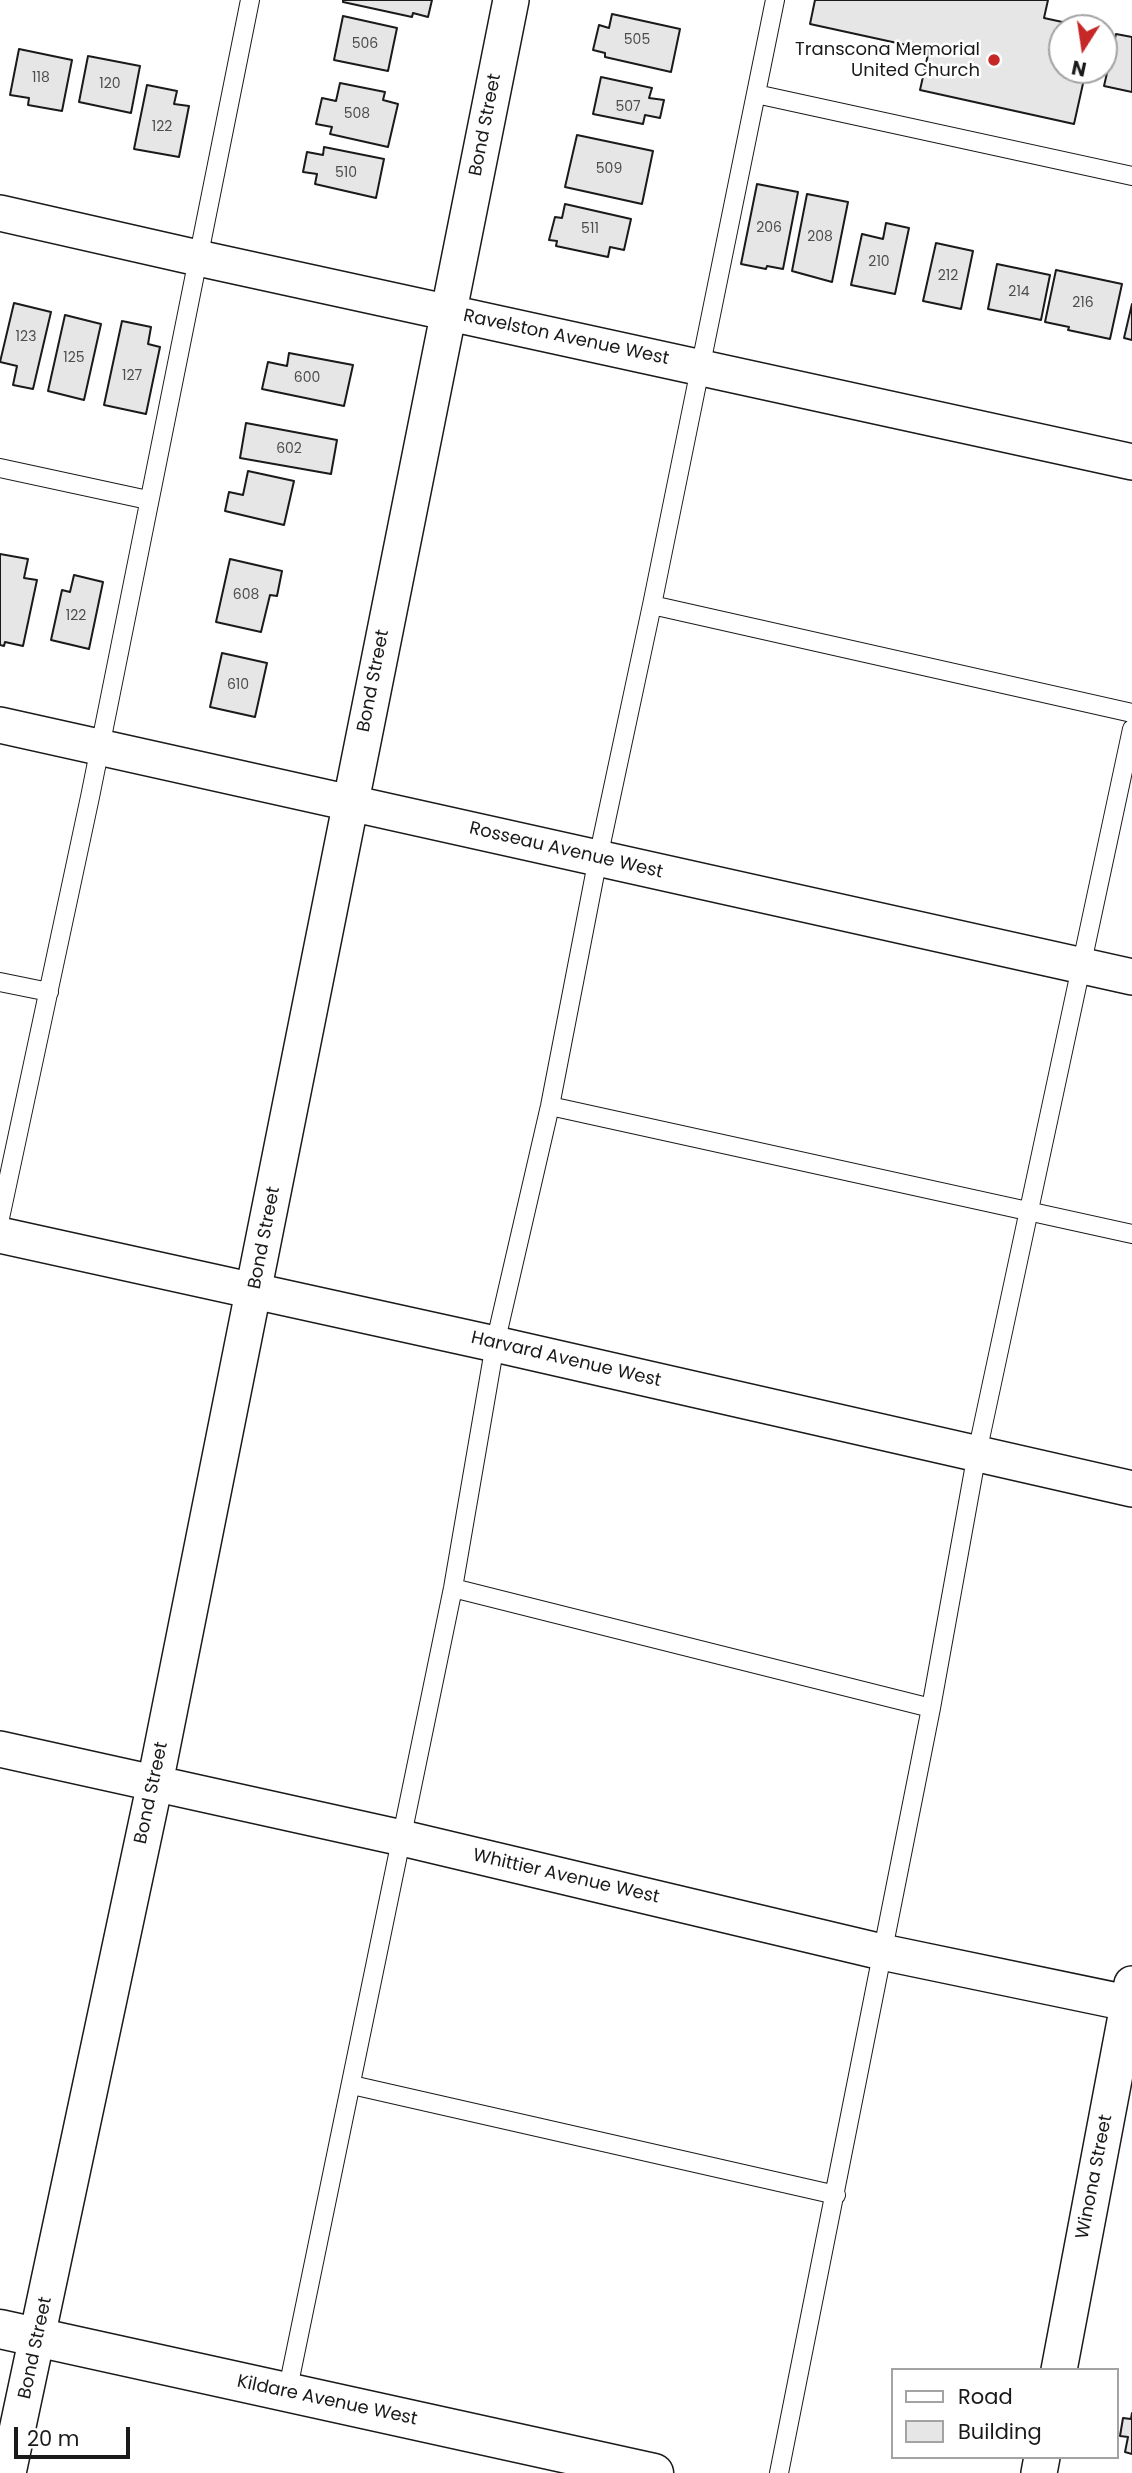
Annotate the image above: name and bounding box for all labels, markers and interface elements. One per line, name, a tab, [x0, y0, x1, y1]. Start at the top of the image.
north arrow	[1048, 14, 1118, 84]
house number: 505	[624, 32, 650, 48]
house number: 506	[352, 36, 378, 52]
place label: Transcona Memorial United Church	[795, 39, 980, 82]
marker: Transcona Memorial United Church	[986, 52, 1002, 68]
text: N	[1069, 53, 1089, 83]
house number: 118	[32, 70, 50, 86]
street label: Bond Street	[466, 72, 506, 178]
house number: 120	[99, 76, 121, 92]
house number: 507	[615, 99, 641, 115]
house number: 508	[344, 106, 370, 122]
house number: 122	[152, 119, 172, 135]
house number: 509	[596, 161, 622, 177]
house number: 510	[335, 165, 357, 181]
house number: 206	[756, 220, 782, 236]
house number: 511	[581, 221, 599, 237]
house number: 208	[807, 229, 833, 245]
house number: 210	[868, 254, 890, 270]
house number: 212	[938, 268, 958, 284]
house number: 214	[1008, 284, 1030, 300]
house number: 216	[1072, 295, 1094, 311]
street label: Ravelston Avenue West	[461, 306, 671, 370]
house number: 123	[16, 329, 36, 345]
house number: 125	[63, 350, 85, 366]
house number: 127	[122, 368, 142, 384]
house number: 600	[294, 370, 320, 386]
house number: 602	[276, 441, 302, 457]
house number: 608	[233, 587, 259, 603]
house number: 122	[66, 608, 86, 624]
street label: Bond Street	[354, 628, 394, 734]
house number: 610	[227, 677, 249, 693]
street label: Rosseau Avenue West	[467, 818, 665, 884]
street label: Bond Street	[245, 1185, 285, 1291]
street label: Harvard Avenue West	[469, 1328, 663, 1392]
street label: Bond Street	[131, 1740, 173, 1846]
street label: Whittier Avenue West	[471, 1845, 661, 1909]
street label: Winona Street	[1072, 2113, 1118, 2241]
street label: Bond Street	[15, 2295, 57, 2401]
legend	[890, 2368, 1118, 2459]
street label: Kildare Avenue West	[235, 2371, 419, 2431]
text: Road	[958, 2382, 1013, 2411]
scale bar	[18, 2414, 133, 2458]
text: Building	[958, 2417, 1042, 2446]
text: 20 m	[27, 2424, 80, 2453]

